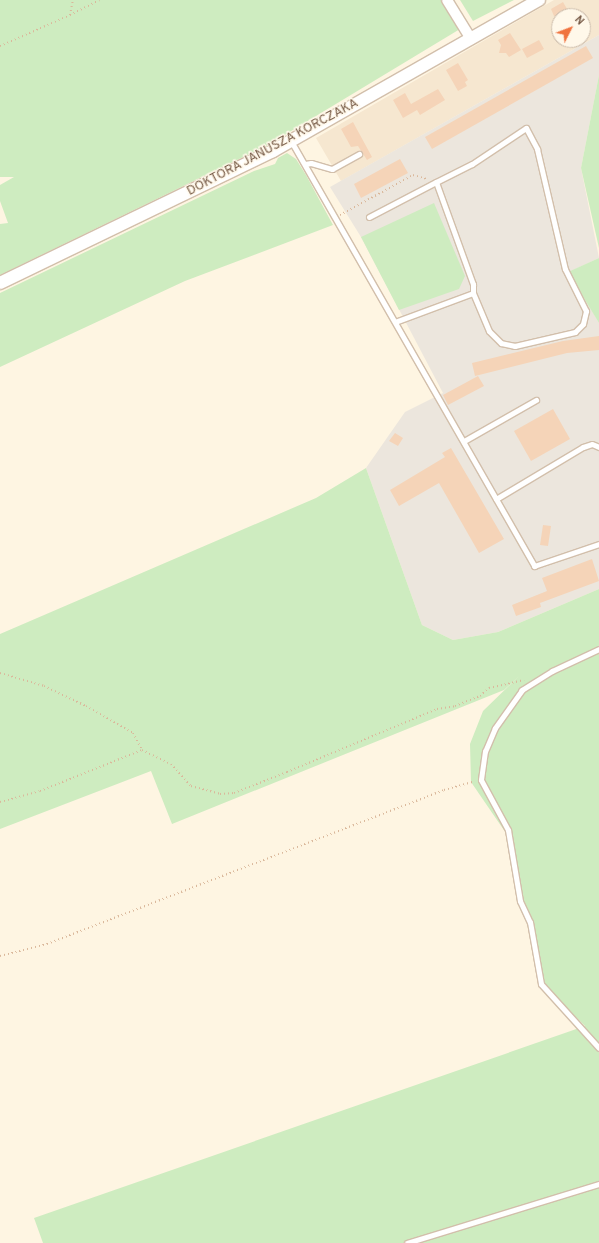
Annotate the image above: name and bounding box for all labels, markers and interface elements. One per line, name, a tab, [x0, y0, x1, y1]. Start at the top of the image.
north arrow	[551, 8, 591, 48]
text: N	[571, 13, 587, 28]
street label: DOKTORA JANUSZA KORCZAKA	[184, 96, 362, 200]

